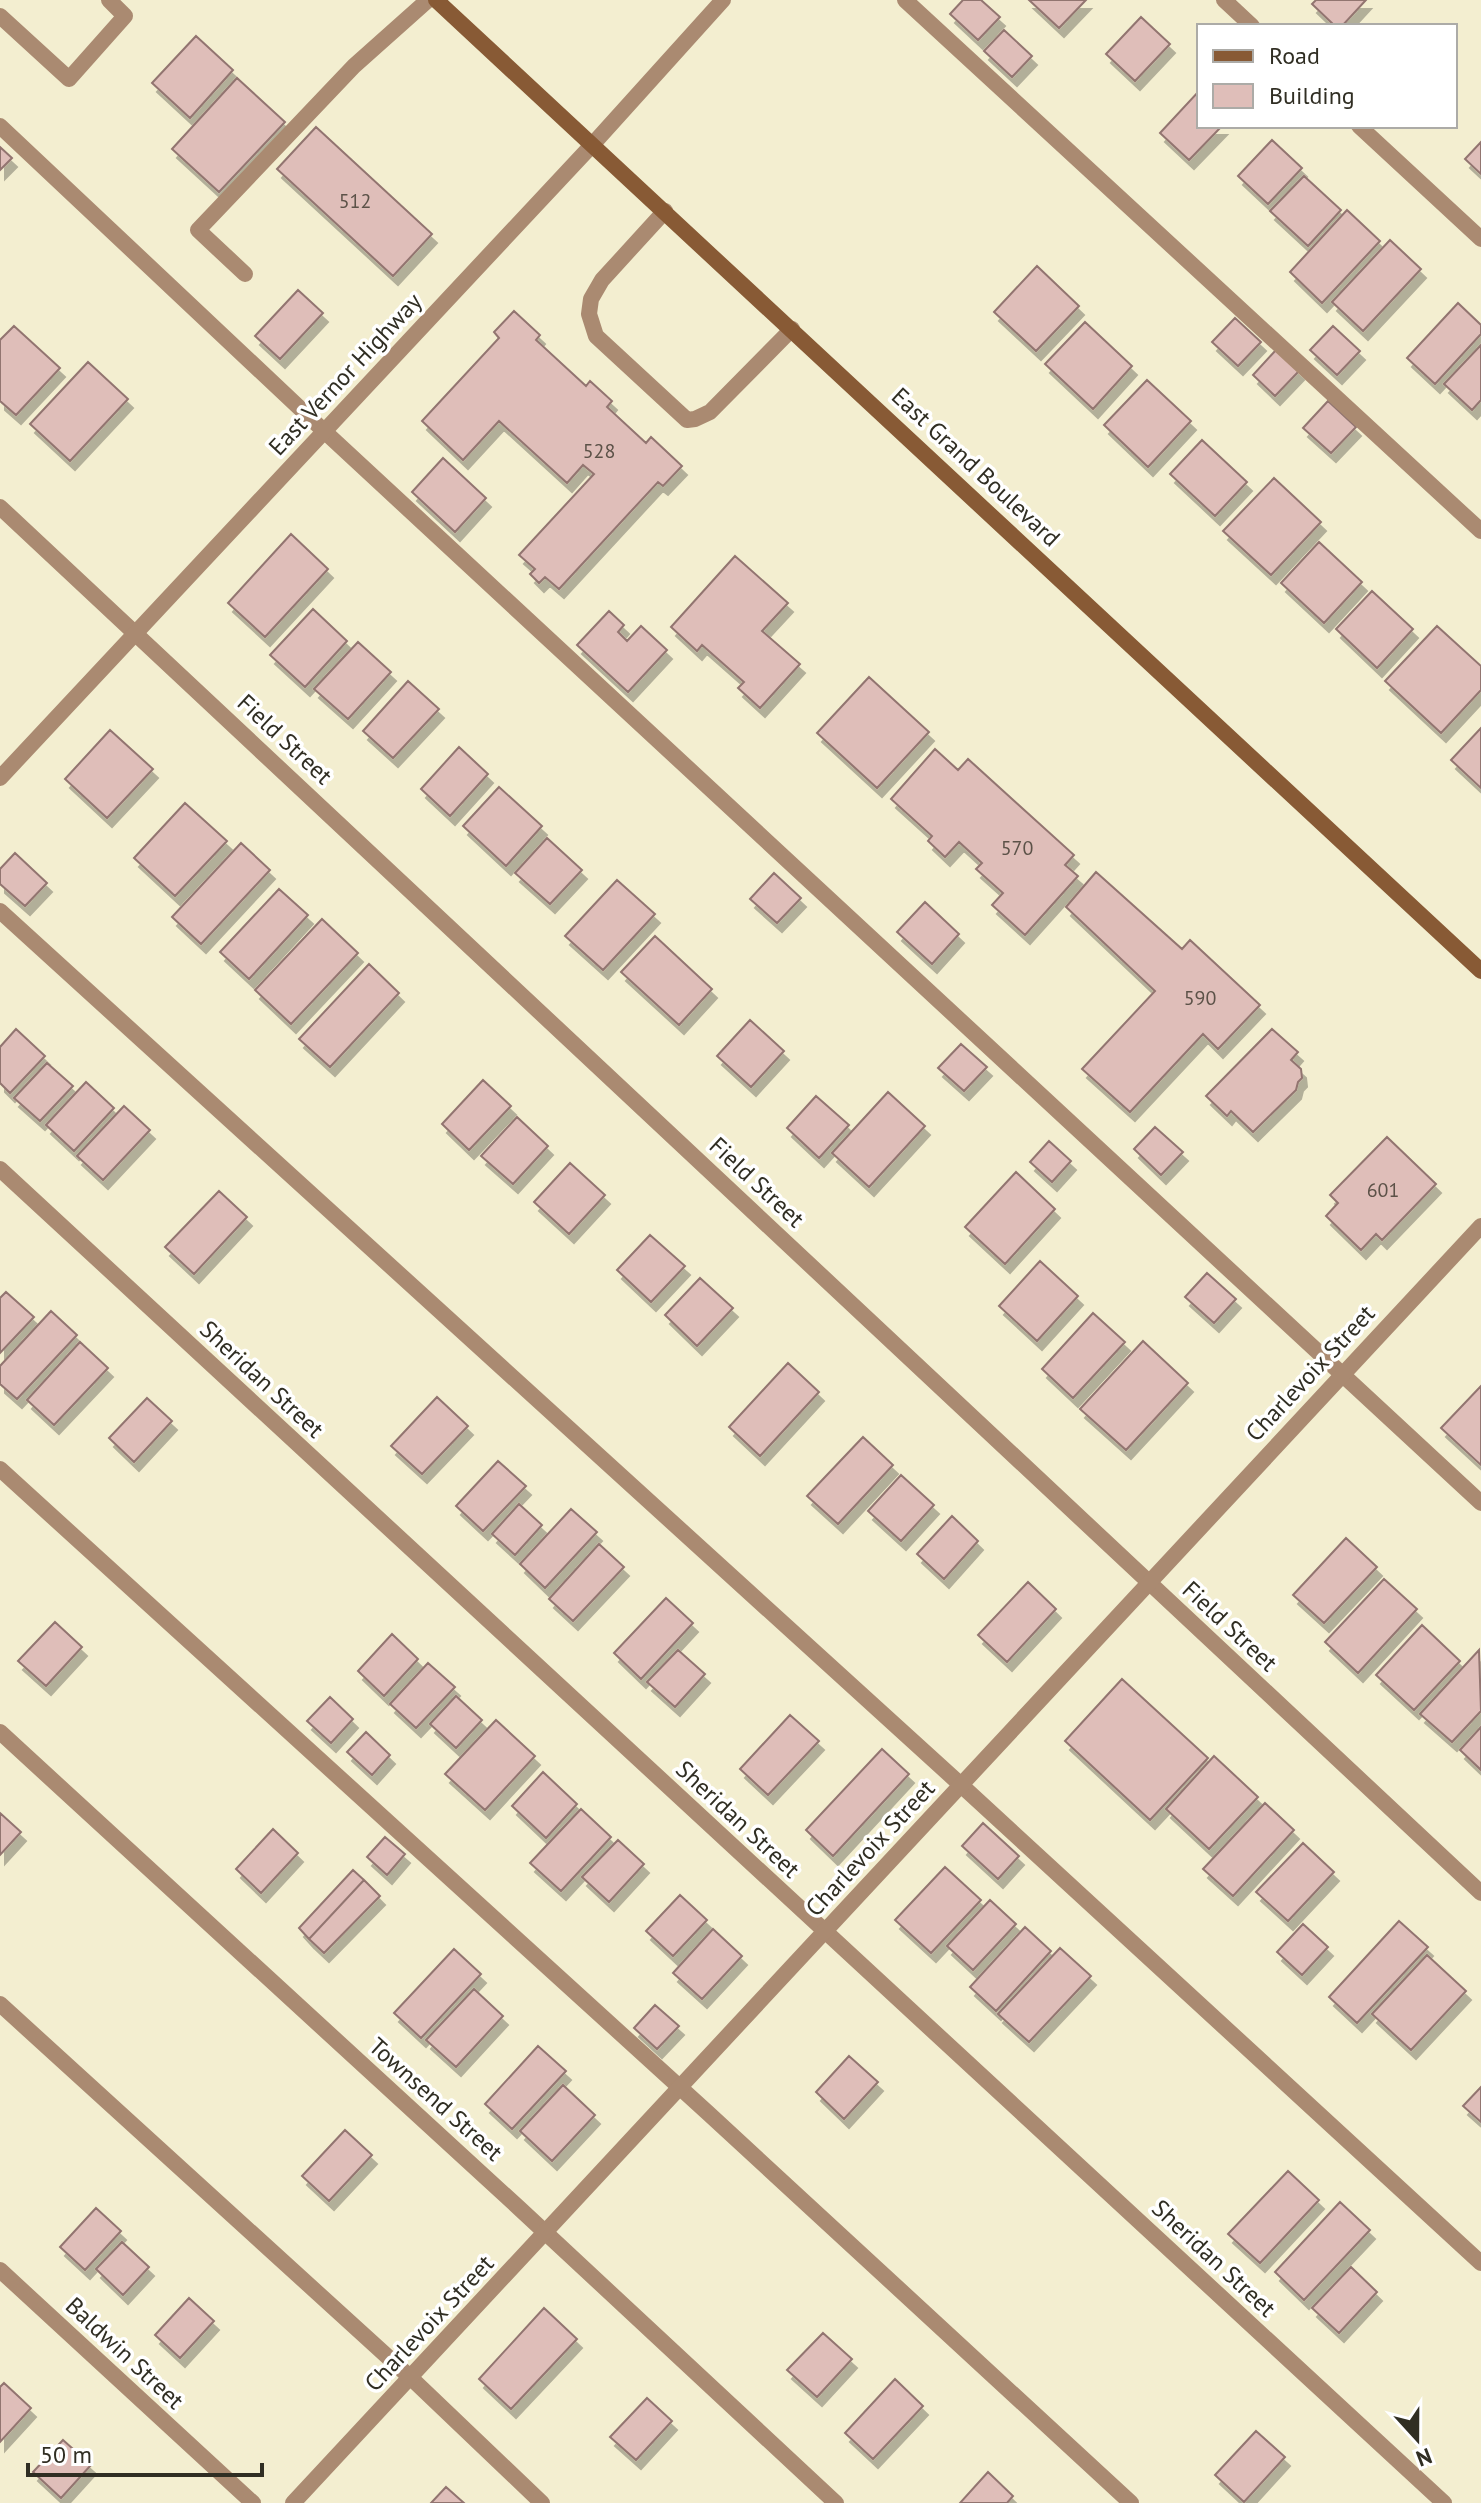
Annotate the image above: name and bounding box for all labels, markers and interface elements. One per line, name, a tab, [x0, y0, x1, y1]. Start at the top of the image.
legend	[1197, 24, 1457, 128]
text: Road	[1269, 40, 1320, 71]
text: Building	[1269, 80, 1355, 111]
house number: 512	[339, 188, 371, 214]
street label: East Vernor Highway	[262, 286, 428, 462]
street label: East Grand Boulevard	[885, 381, 1067, 553]
house number: 528	[583, 438, 615, 464]
street label: Field Street	[231, 687, 339, 791]
house number: 570	[1001, 835, 1033, 861]
house number: 590	[1184, 985, 1216, 1011]
street label: Field Street	[703, 1130, 811, 1234]
house number: 601	[1367, 1177, 1399, 1203]
street label: Charlevoix Street	[1239, 1298, 1381, 1448]
street label: Sheridan Street	[194, 1314, 330, 1444]
street label: Field Street	[1176, 1574, 1284, 1678]
street label: Sheridan Street	[670, 1754, 806, 1884]
street label: Charlevoix Street	[799, 1773, 941, 1923]
street label: Townsend Street	[363, 2031, 509, 2167]
street label: Sheridan Street	[1146, 2193, 1282, 2323]
street label: Charlevoix Street	[358, 2248, 500, 2398]
street label: Baldwin Street	[59, 2290, 191, 2416]
north arrow	[1377, 2399, 1457, 2479]
scale bar	[28, 2427, 262, 2477]
text: 50 m	[40, 2439, 92, 2470]
text: N	[1412, 2442, 1436, 2473]

